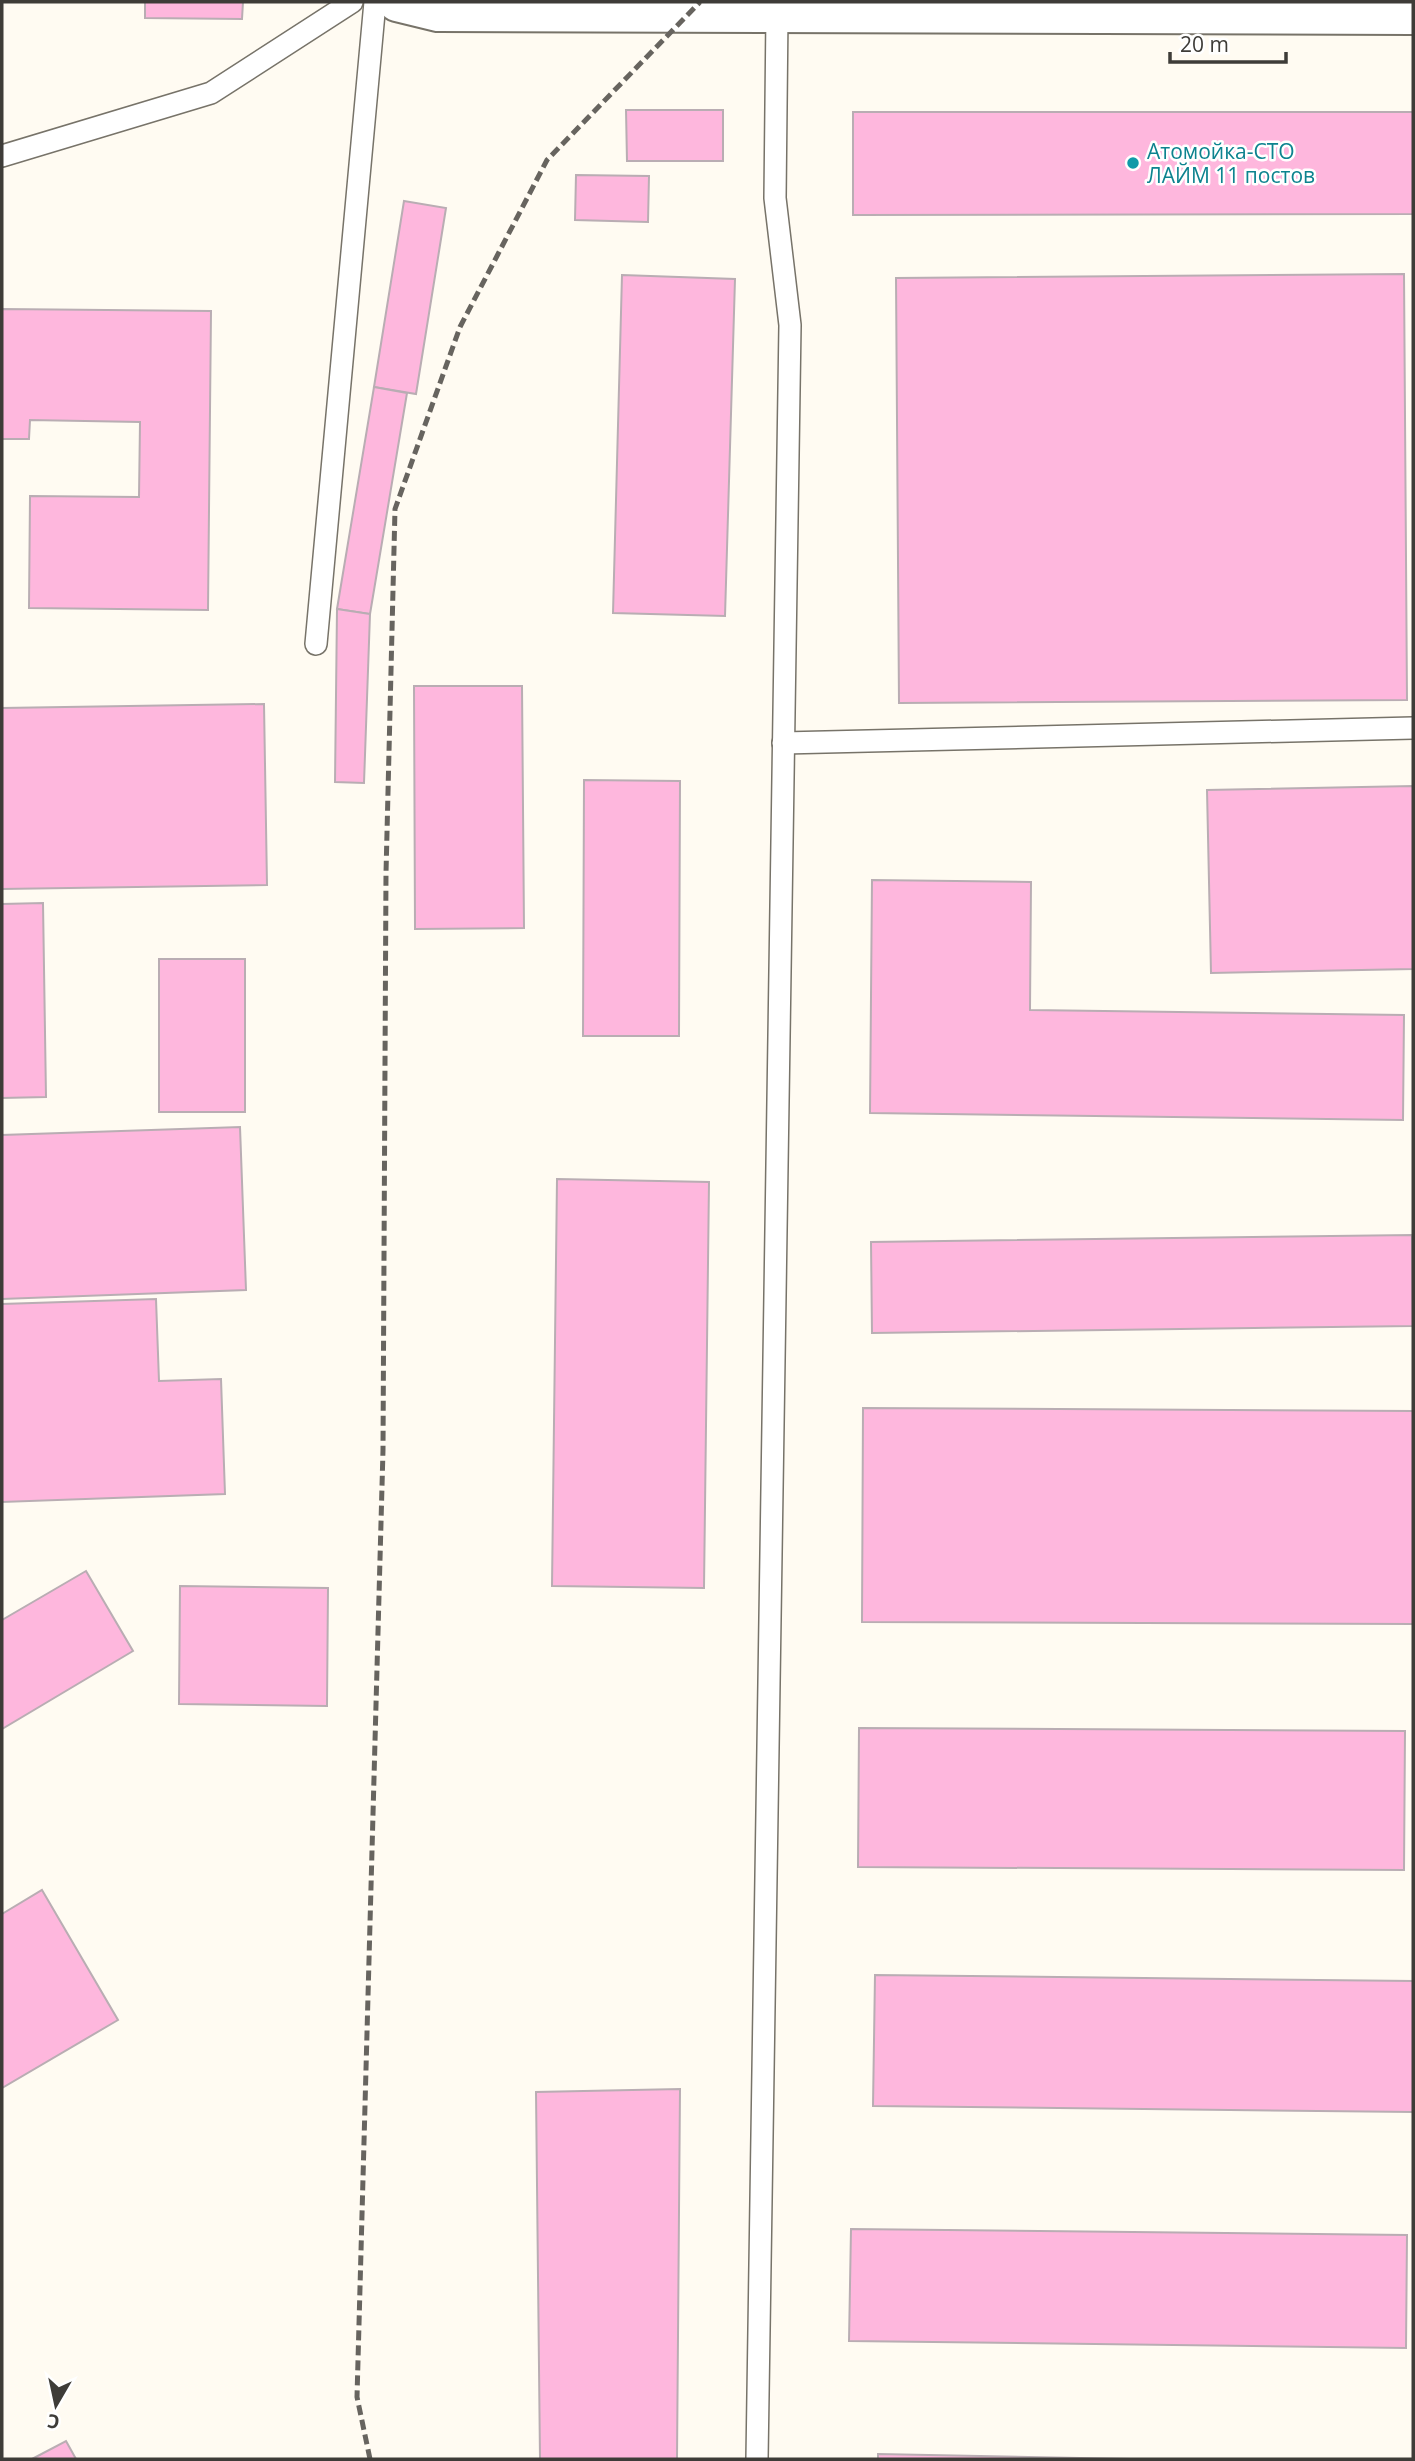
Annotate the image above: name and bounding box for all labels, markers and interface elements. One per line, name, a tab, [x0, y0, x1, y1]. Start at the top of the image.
scale bar	[1170, 21, 1286, 65]
text: 20 m	[1180, 30, 1229, 58]
place label: Атомойка-СТО ЛАЙМ 11 постов	[1147, 137, 1315, 189]
marker: Атомойка-СТО ЛАЙМ 11 постов	[1125, 155, 1141, 171]
north arrow	[21, 2370, 91, 2440]
text: С	[45, 2408, 61, 2436]

